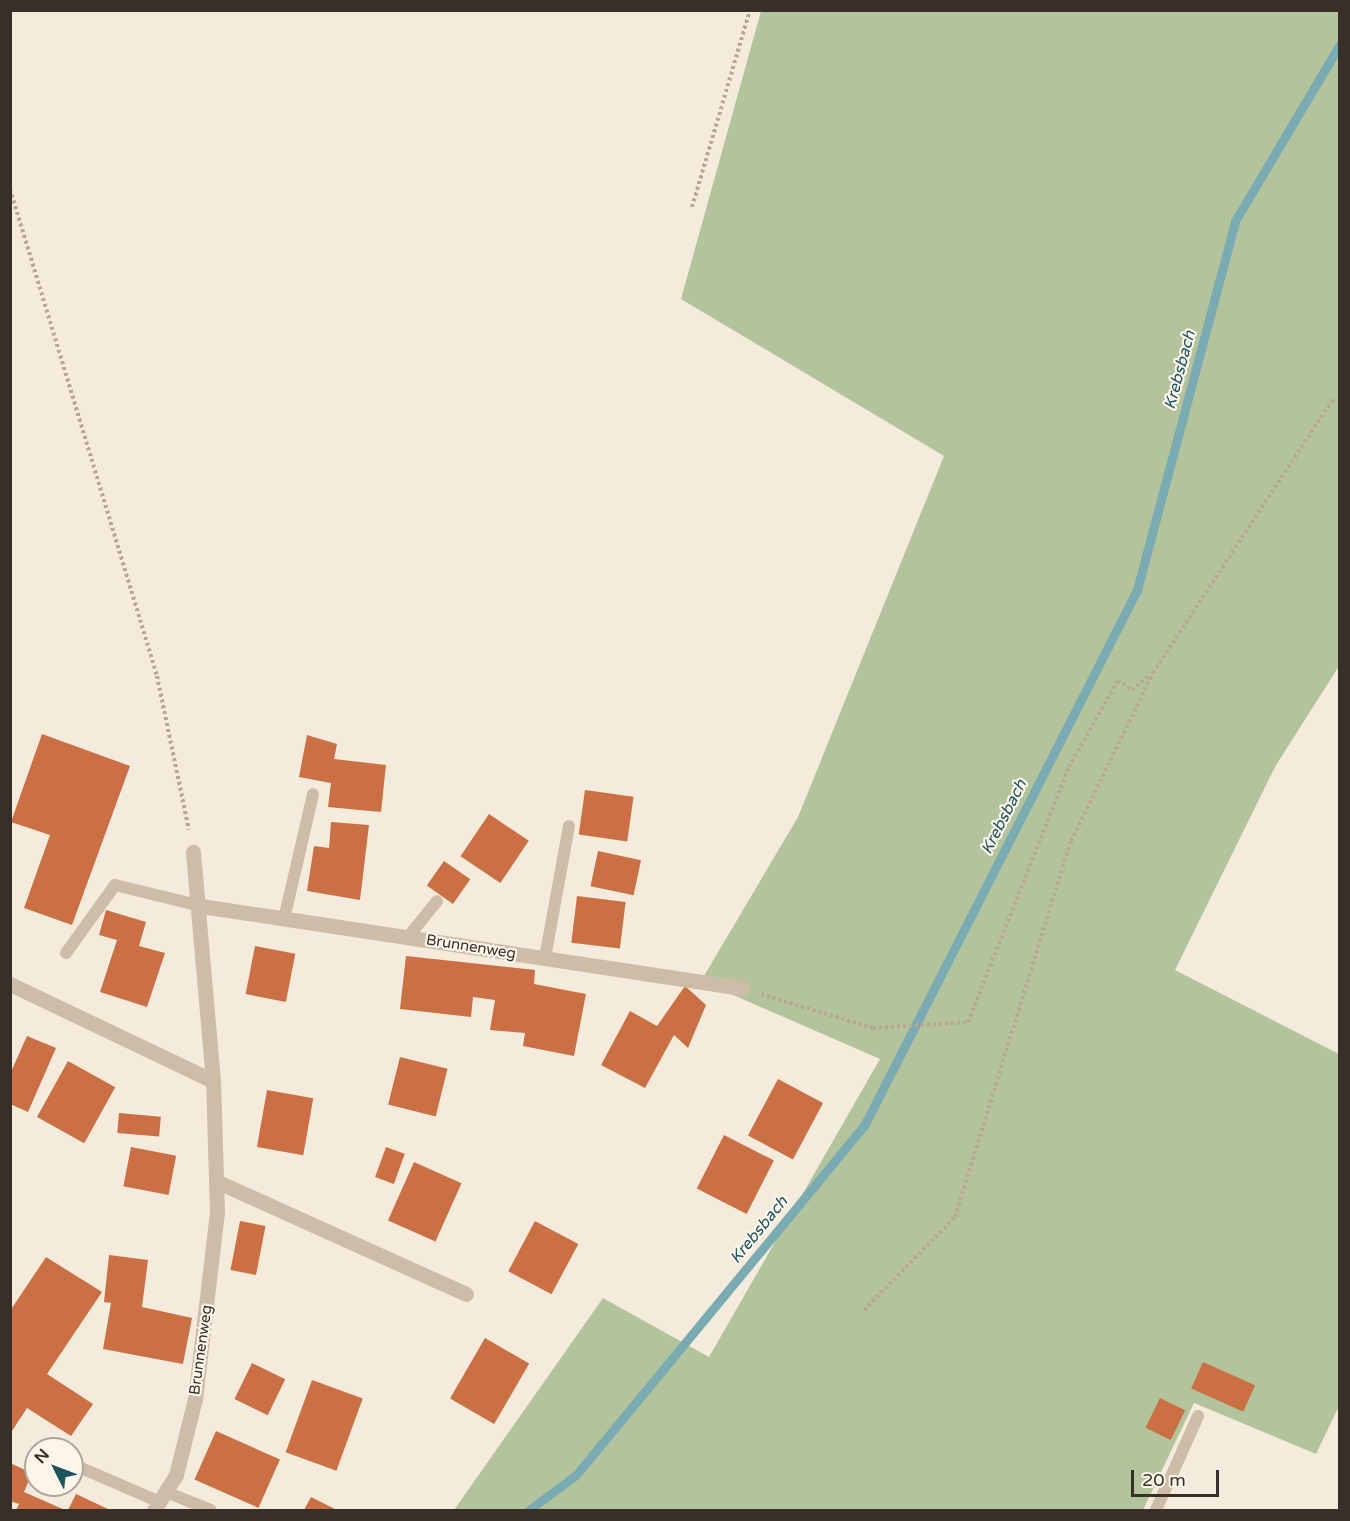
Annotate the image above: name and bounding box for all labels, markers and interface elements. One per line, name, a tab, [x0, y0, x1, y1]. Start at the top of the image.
water label: Krebsbach	[1160, 328, 1200, 412]
water label: Krebsbach	[977, 777, 1031, 857]
street label: Brunnenweg	[425, 931, 517, 963]
water label: Krebsbach	[726, 1193, 792, 1267]
street label: Brunnenweg	[186, 1304, 216, 1396]
north arrow	[24, 1437, 84, 1497]
text: N	[30, 1445, 54, 1468]
scale bar	[1134, 1458, 1222, 1496]
text: 20 m	[1142, 1469, 1186, 1491]

